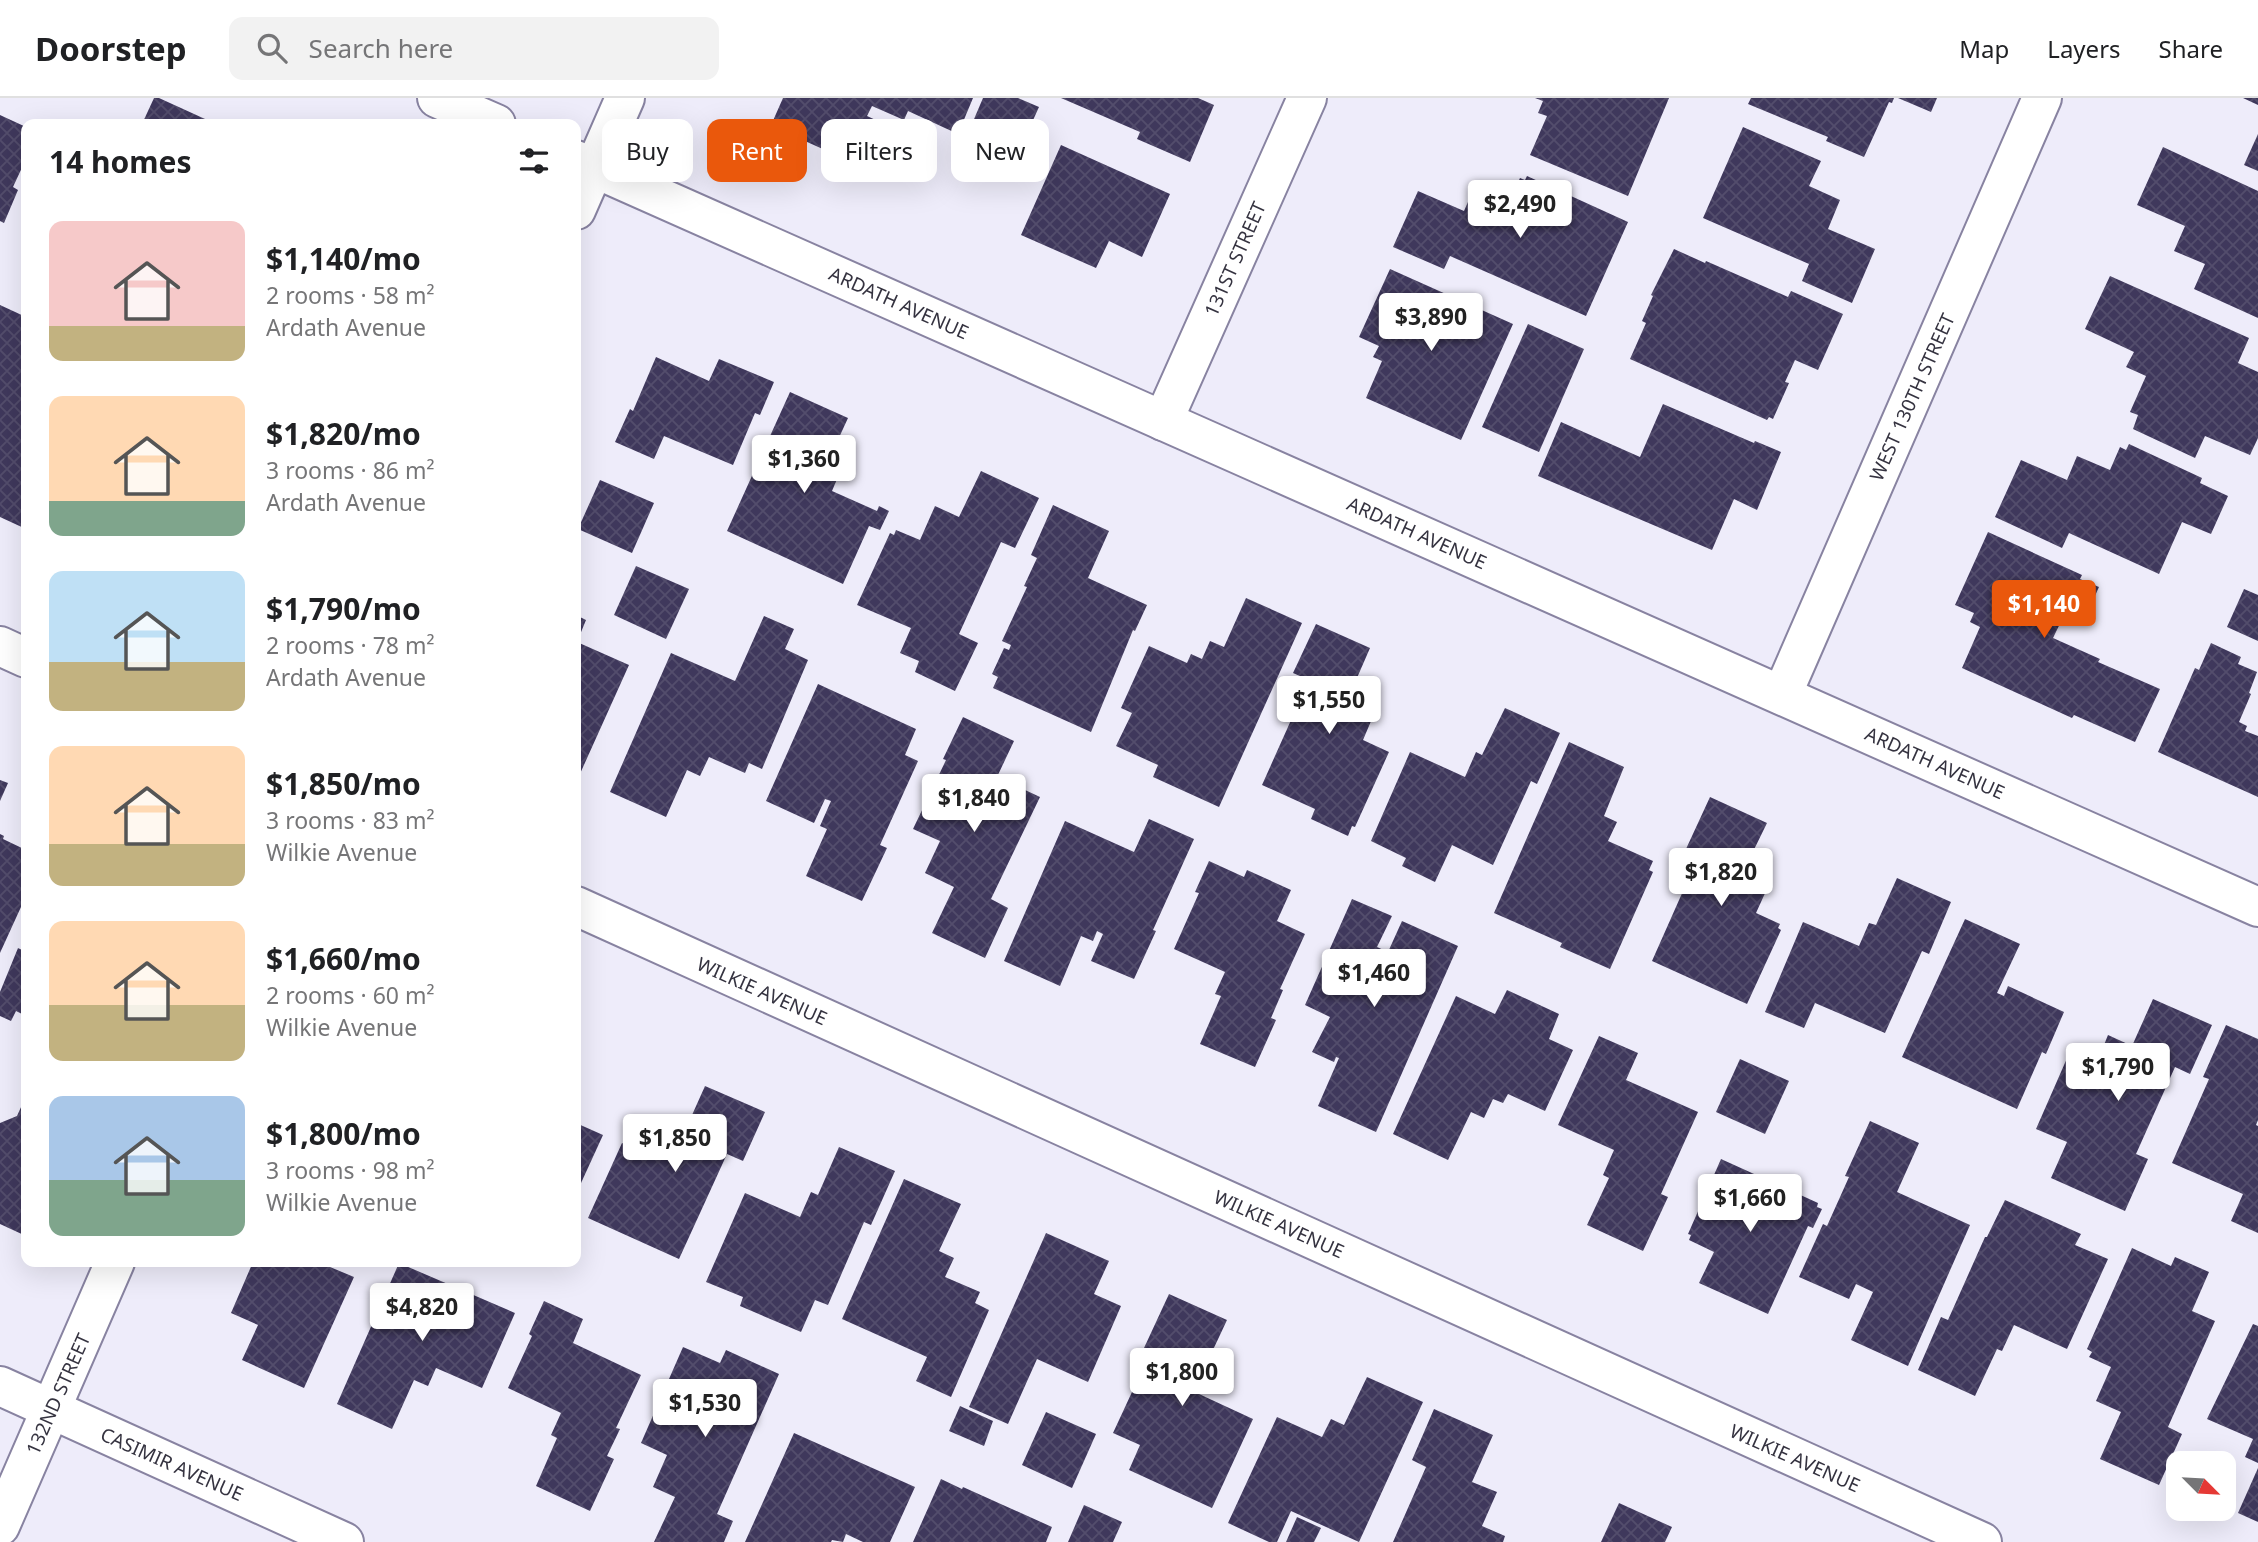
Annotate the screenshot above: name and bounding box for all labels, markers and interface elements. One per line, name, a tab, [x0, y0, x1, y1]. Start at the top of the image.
search box	[229, 17, 719, 80]
text: Doorstep	[35, 26, 187, 71]
icon: search	[253, 29, 291, 67]
text: Search here	[309, 30, 453, 66]
text: Map	[1959, 32, 2009, 65]
text: Layers	[2047, 32, 2121, 65]
text: Share	[2159, 32, 2223, 65]
chip: Buy	[602, 119, 693, 182]
chip: Rent	[707, 119, 807, 182]
chip: Filters	[821, 119, 937, 182]
chip: New	[951, 119, 1049, 182]
text: 14 homes	[49, 141, 192, 182]
icon: filters	[515, 142, 553, 180]
pin: $2,490	[1463, 180, 1577, 240]
text: $2,490	[1484, 187, 1556, 219]
street label: 131ST STREET	[1198, 197, 1272, 320]
text: $1,140/mo	[266, 238, 421, 279]
icon: home	[105, 249, 189, 333]
street label: ARDATH AVENUE	[825, 261, 973, 345]
text: 2 rooms · 58 m²	[266, 279, 435, 311]
pin: $3,890	[1374, 294, 1488, 353]
text: $3,890	[1395, 300, 1467, 332]
street label: WEST 130TH STREET	[1863, 309, 1961, 485]
text: Ardath Avenue	[266, 311, 426, 343]
text: $1,820/mo	[266, 413, 421, 454]
icon: home	[105, 424, 189, 508]
pin: $1,360	[747, 436, 861, 495]
text: $1,360	[768, 442, 840, 474]
text: 3 rooms · 86 m²	[266, 454, 435, 486]
text: Ardath Avenue	[266, 486, 426, 518]
street label: ARDATH AVENUE	[1343, 491, 1491, 575]
pin: $1,140	[1987, 580, 2101, 640]
text: $1,140	[2008, 587, 2080, 619]
text: $1,790/mo	[266, 588, 421, 629]
icon: home	[105, 599, 189, 683]
text: 2 rooms · 78 m²	[266, 629, 435, 661]
text: Ardath Avenue	[266, 661, 426, 693]
pin: $1,550	[1272, 676, 1386, 736]
text: $1,550	[1293, 683, 1365, 715]
street label: ARDATH AVENUE	[1861, 721, 2009, 805]
text: $1,850/mo	[266, 763, 421, 804]
icon: home	[105, 774, 189, 858]
pin: $1,840	[917, 774, 1031, 834]
text: $1,840	[938, 781, 1010, 813]
text: 3 rooms · 83 m²	[266, 804, 435, 836]
text: Wilkie Avenue	[266, 836, 417, 868]
pin: $1,820	[1664, 848, 1778, 908]
text: $1,820	[1685, 855, 1757, 887]
text: $1,660/mo	[266, 938, 421, 979]
icon: home	[105, 949, 189, 1033]
pin: $1,460	[1317, 950, 1431, 1009]
street label: WILKIE AVENUE	[693, 951, 831, 1031]
text: $1,460	[1338, 956, 1410, 988]
text: 2 rooms · 60 m²	[266, 979, 435, 1011]
text: Wilkie Avenue	[266, 1011, 417, 1043]
pin: $1,790	[2061, 1044, 2175, 1103]
text: $1,790	[2082, 1050, 2154, 1082]
text: $1,800/mo	[266, 1113, 421, 1154]
pin: $1,850	[618, 1114, 732, 1174]
text: $1,850	[639, 1121, 711, 1153]
icon: home	[105, 1124, 189, 1208]
text: 3 rooms · 98 m²	[266, 1154, 435, 1186]
pin: $1,660	[1693, 1174, 1807, 1234]
text: $1,660	[1714, 1181, 1786, 1213]
street label: WILKIE AVENUE	[1210, 1184, 1348, 1264]
text: Wilkie Avenue	[266, 1186, 417, 1218]
pin: $4,820	[365, 1284, 479, 1343]
text: $4,820	[386, 1290, 458, 1322]
street label: 132ND STREET	[20, 1329, 97, 1459]
pin: $1,800	[1125, 1348, 1239, 1408]
text: $1,800	[1146, 1355, 1218, 1387]
pin: $1,530	[648, 1380, 762, 1439]
text: $1,530	[669, 1386, 741, 1418]
street label: WILKIE AVENUE	[1726, 1418, 1864, 1498]
street label: CASIMIR AVENUE	[97, 1421, 247, 1507]
north arrow	[2166, 1451, 2236, 1521]
map controls	[2166, 1451, 2236, 1521]

